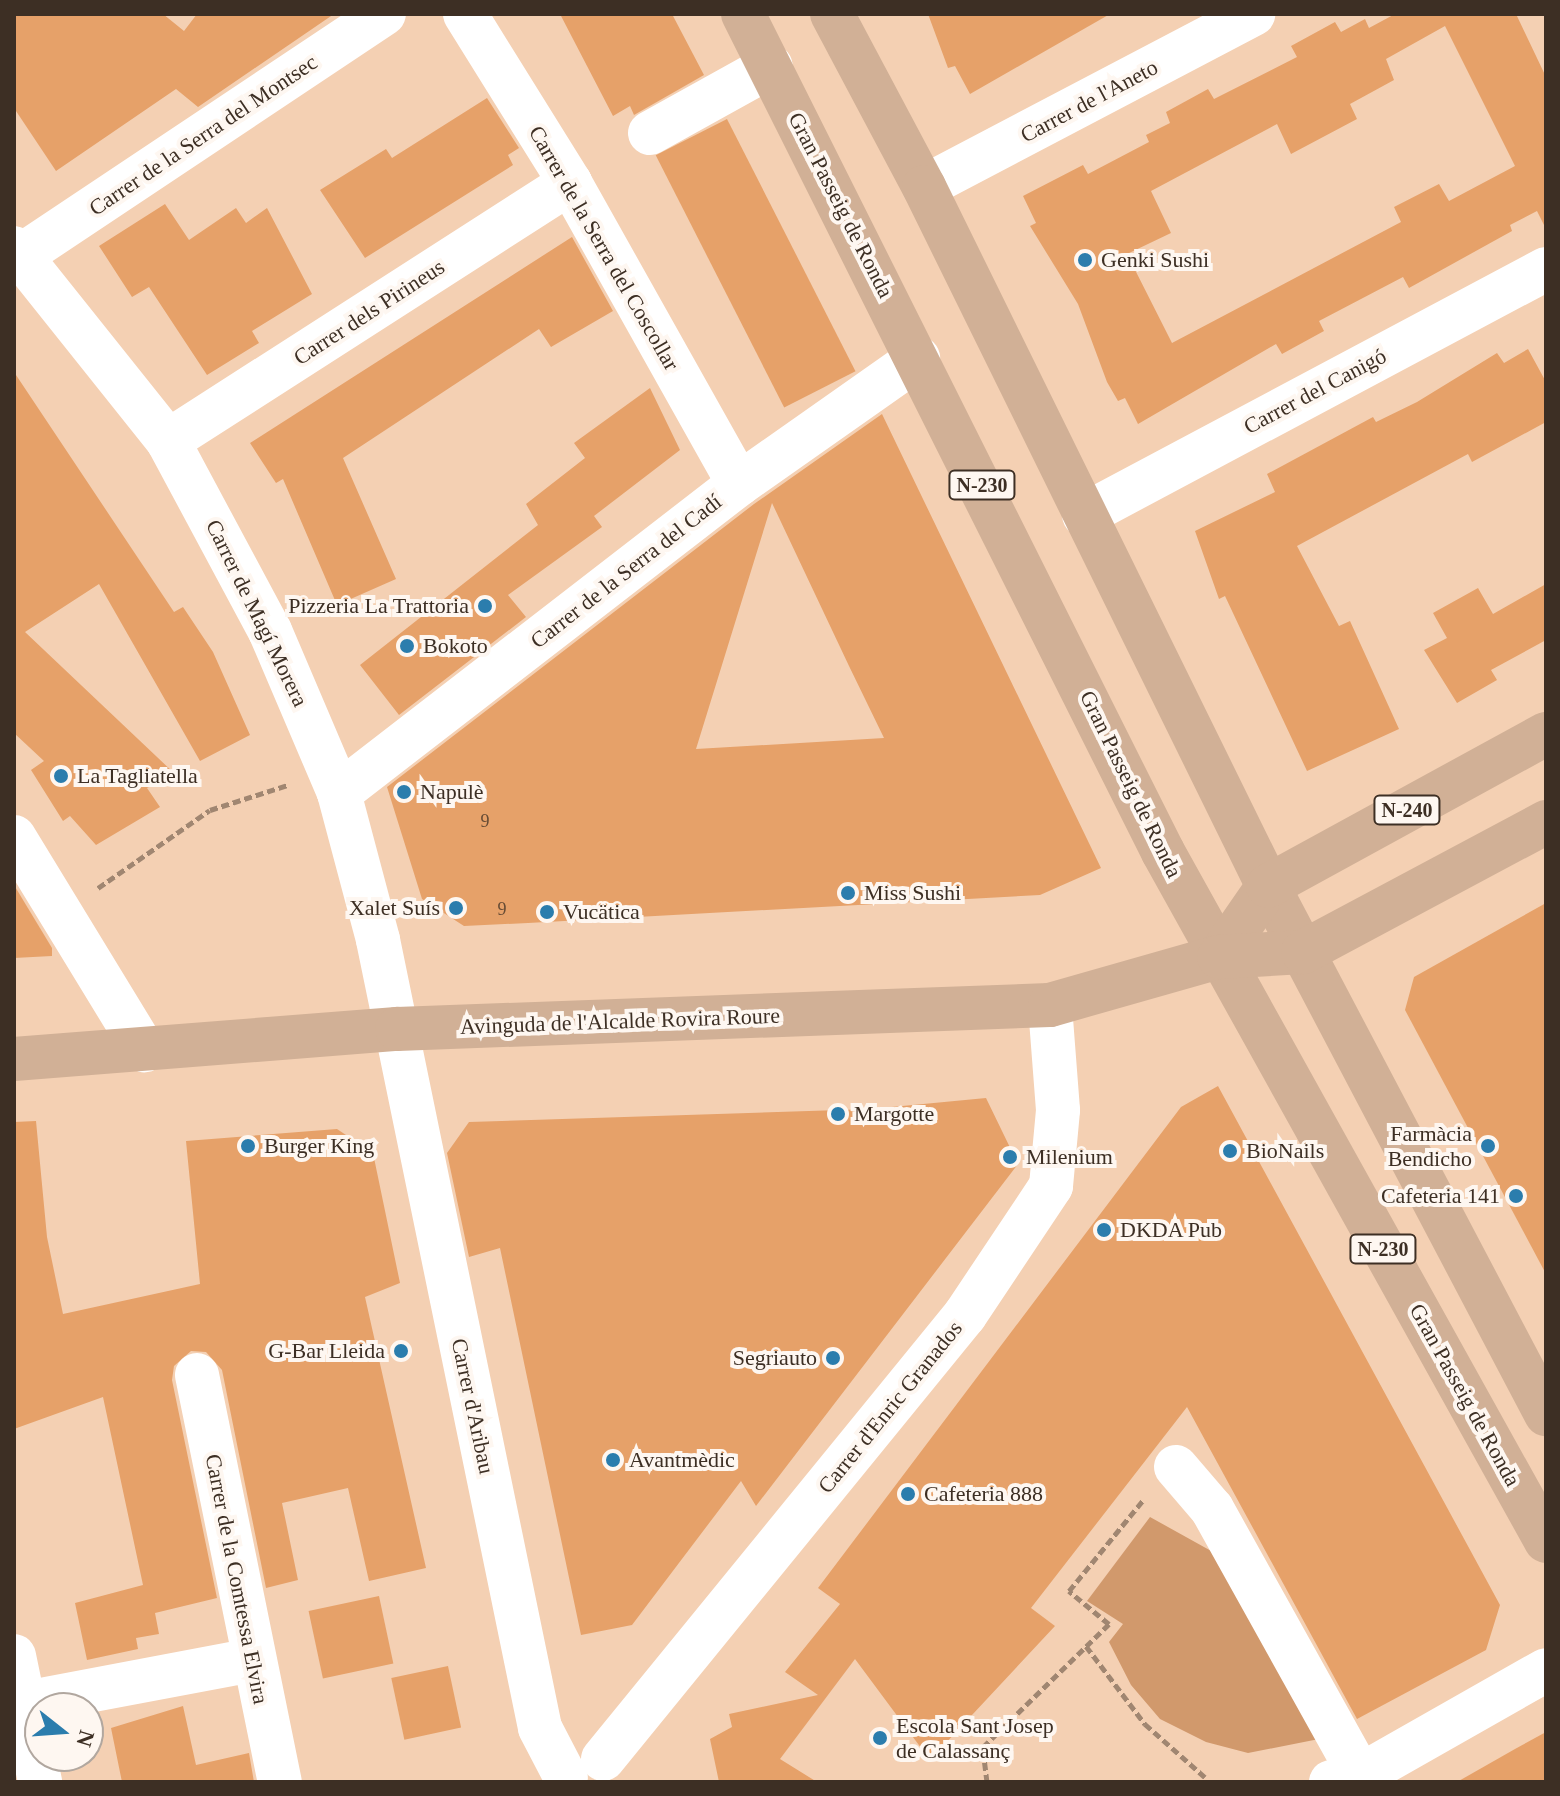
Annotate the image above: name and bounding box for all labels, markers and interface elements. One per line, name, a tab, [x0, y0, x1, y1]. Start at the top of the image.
street label: Carrer de la Serra del Montsec	[84, 49, 322, 221]
street label: Carrer de l'Aneto	[1016, 54, 1162, 148]
street label: Gran Passeig de Ronda	[783, 108, 899, 302]
street label: Carrer de la Serra del Coscollar	[523, 121, 685, 375]
place label: Genki Sushi	[1101, 247, 1209, 273]
marker: Genki Sushi	[1076, 251, 1094, 269]
street label: Carrer dels Pirineus	[289, 253, 449, 371]
street label: Carrer del Canigó	[1239, 342, 1391, 440]
road number: N-230	[948, 469, 1016, 501]
street label: Carrer de la Serra del Cadí	[525, 488, 727, 654]
street label: Carrer de Magí Morera	[200, 515, 314, 711]
place label: Pizzeria La Trattoria	[288, 593, 469, 619]
marker: Pizzeria La Trattoria	[476, 597, 494, 615]
place label: Bokoto	[423, 633, 488, 659]
marker: Bokoto	[398, 637, 416, 655]
street label: Gran Passeig de Ronda	[1074, 686, 1188, 882]
place label: La Tagliatella	[77, 763, 198, 789]
marker: La Tagliatella	[52, 767, 70, 785]
place label: Napulè	[420, 779, 484, 805]
marker: Napulè	[395, 783, 413, 801]
road number: N-240	[1373, 794, 1441, 826]
house number: 9	[480, 810, 490, 832]
place label: Miss Sushi	[864, 880, 961, 906]
marker: Miss Sushi	[839, 884, 857, 902]
place label: Xalet Suís	[349, 895, 440, 921]
house number: 9	[498, 898, 506, 920]
marker: Xalet Suís	[447, 899, 465, 917]
place label: Vucätica	[563, 899, 640, 925]
marker: Vucätica	[538, 903, 556, 921]
street label: Avinguda de l'Alcalde Rovira Roure	[460, 1002, 780, 1040]
place label: Margotte	[854, 1101, 934, 1127]
marker: Margotte	[829, 1105, 847, 1123]
place label: Farmàcia Bendicho	[1388, 1120, 1472, 1172]
place label: Burger King	[264, 1133, 374, 1159]
marker: Burger King	[239, 1137, 257, 1155]
marker: Farmàcia Bendicho	[1479, 1137, 1497, 1155]
place label: BioNails	[1246, 1138, 1324, 1164]
marker: BioNails	[1221, 1142, 1239, 1160]
place label: Milenium	[1026, 1144, 1113, 1170]
marker: Milenium	[1001, 1148, 1019, 1166]
place label: Cafeteria 141	[1381, 1183, 1500, 1209]
marker: Cafeteria 141	[1507, 1187, 1525, 1205]
place label: DKDA Pub	[1120, 1217, 1223, 1243]
marker: DKDA Pub	[1095, 1221, 1113, 1239]
road number: N-230	[1349, 1233, 1417, 1265]
street label: Gran Passeig de Ronda	[1404, 1299, 1526, 1491]
street label: Carrer d'Enric Granados	[812, 1316, 968, 1498]
street label: Carrer d'Aribau	[446, 1336, 500, 1476]
place label: G-Bar Lleida	[268, 1338, 385, 1364]
marker: G-Bar Lleida	[392, 1342, 410, 1360]
place label: Segriauto	[733, 1345, 817, 1371]
marker: Segriauto	[824, 1349, 842, 1367]
place label: Avantmèdic	[629, 1447, 735, 1473]
marker: Avantmèdic	[604, 1451, 622, 1469]
street label: Carrer de la Comtessa Elvira	[200, 1452, 274, 1706]
place label: Cafeteria 888	[924, 1481, 1043, 1507]
marker: Cafeteria 888	[899, 1485, 917, 1503]
north arrow	[24, 1692, 104, 1772]
place label: Escola Sant Josep de Calassanç	[896, 1712, 1054, 1764]
text: N	[71, 1727, 100, 1750]
marker: Escola Sant Josep de Calassanç	[871, 1729, 889, 1747]

